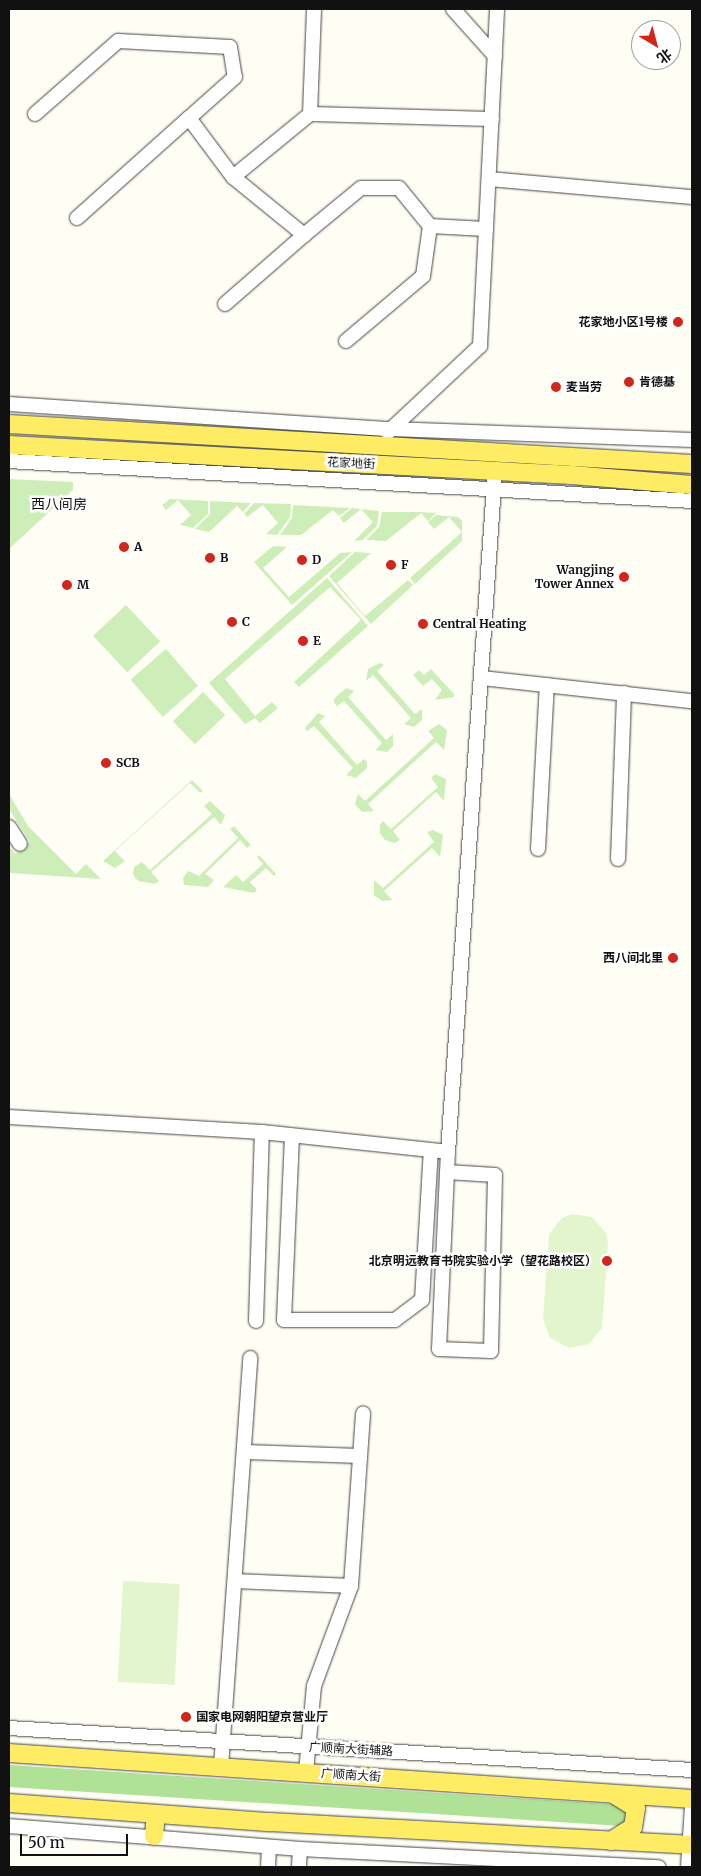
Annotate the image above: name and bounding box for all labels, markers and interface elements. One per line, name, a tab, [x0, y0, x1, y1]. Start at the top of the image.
north arrow	[631, 20, 681, 70]
text: 北	[653, 45, 675, 68]
place label: 花家地小区1号楼	[578, 315, 668, 329]
marker: 花家地小区1号楼	[672, 316, 684, 328]
place label: 肯德基	[639, 375, 675, 389]
marker: 肯德基	[623, 376, 635, 388]
place label: 麦当劳	[566, 380, 602, 394]
marker: 麦当劳	[550, 381, 562, 393]
street label: 花家地街	[327, 455, 375, 471]
district label: 西八间房	[31, 496, 87, 512]
place label: A	[134, 540, 142, 554]
marker: A	[118, 541, 130, 553]
place label: B	[220, 551, 228, 565]
marker: B	[204, 552, 216, 564]
place label: D	[312, 553, 321, 567]
marker: D	[296, 554, 308, 566]
place label: F	[401, 558, 409, 572]
marker: F	[385, 559, 397, 571]
place label: Wangjing Tower Annex	[535, 563, 614, 591]
marker: Wangjing Tower Annex	[618, 571, 630, 583]
place label: M	[77, 578, 89, 592]
marker: M	[61, 579, 73, 591]
place label: C	[242, 615, 250, 629]
marker: C	[226, 616, 238, 628]
place label: Central Heating	[433, 617, 526, 631]
marker: Central Heating	[417, 618, 429, 630]
place label: E	[313, 634, 321, 648]
marker: E	[297, 635, 309, 647]
place label: SCB	[116, 756, 140, 770]
marker: SCB	[100, 757, 112, 769]
place label: 西八间北里	[603, 951, 663, 965]
marker: 西八间北里	[667, 952, 679, 964]
place label: 北京明远教育书院实验小学（望花路校区）	[369, 1254, 597, 1268]
marker: 北京明远教育书院实验小学（望花路校区）	[601, 1255, 613, 1267]
place label: 国家电网朝阳望京营业厅	[196, 1710, 328, 1724]
marker: 国家电网朝阳望京营业厅	[180, 1711, 192, 1723]
street label: 广顺南大街辅路	[309, 1740, 393, 1758]
street label: 广顺南大街	[321, 1766, 381, 1784]
scale bar	[22, 1824, 130, 1856]
text: 50 m	[28, 1833, 65, 1852]

